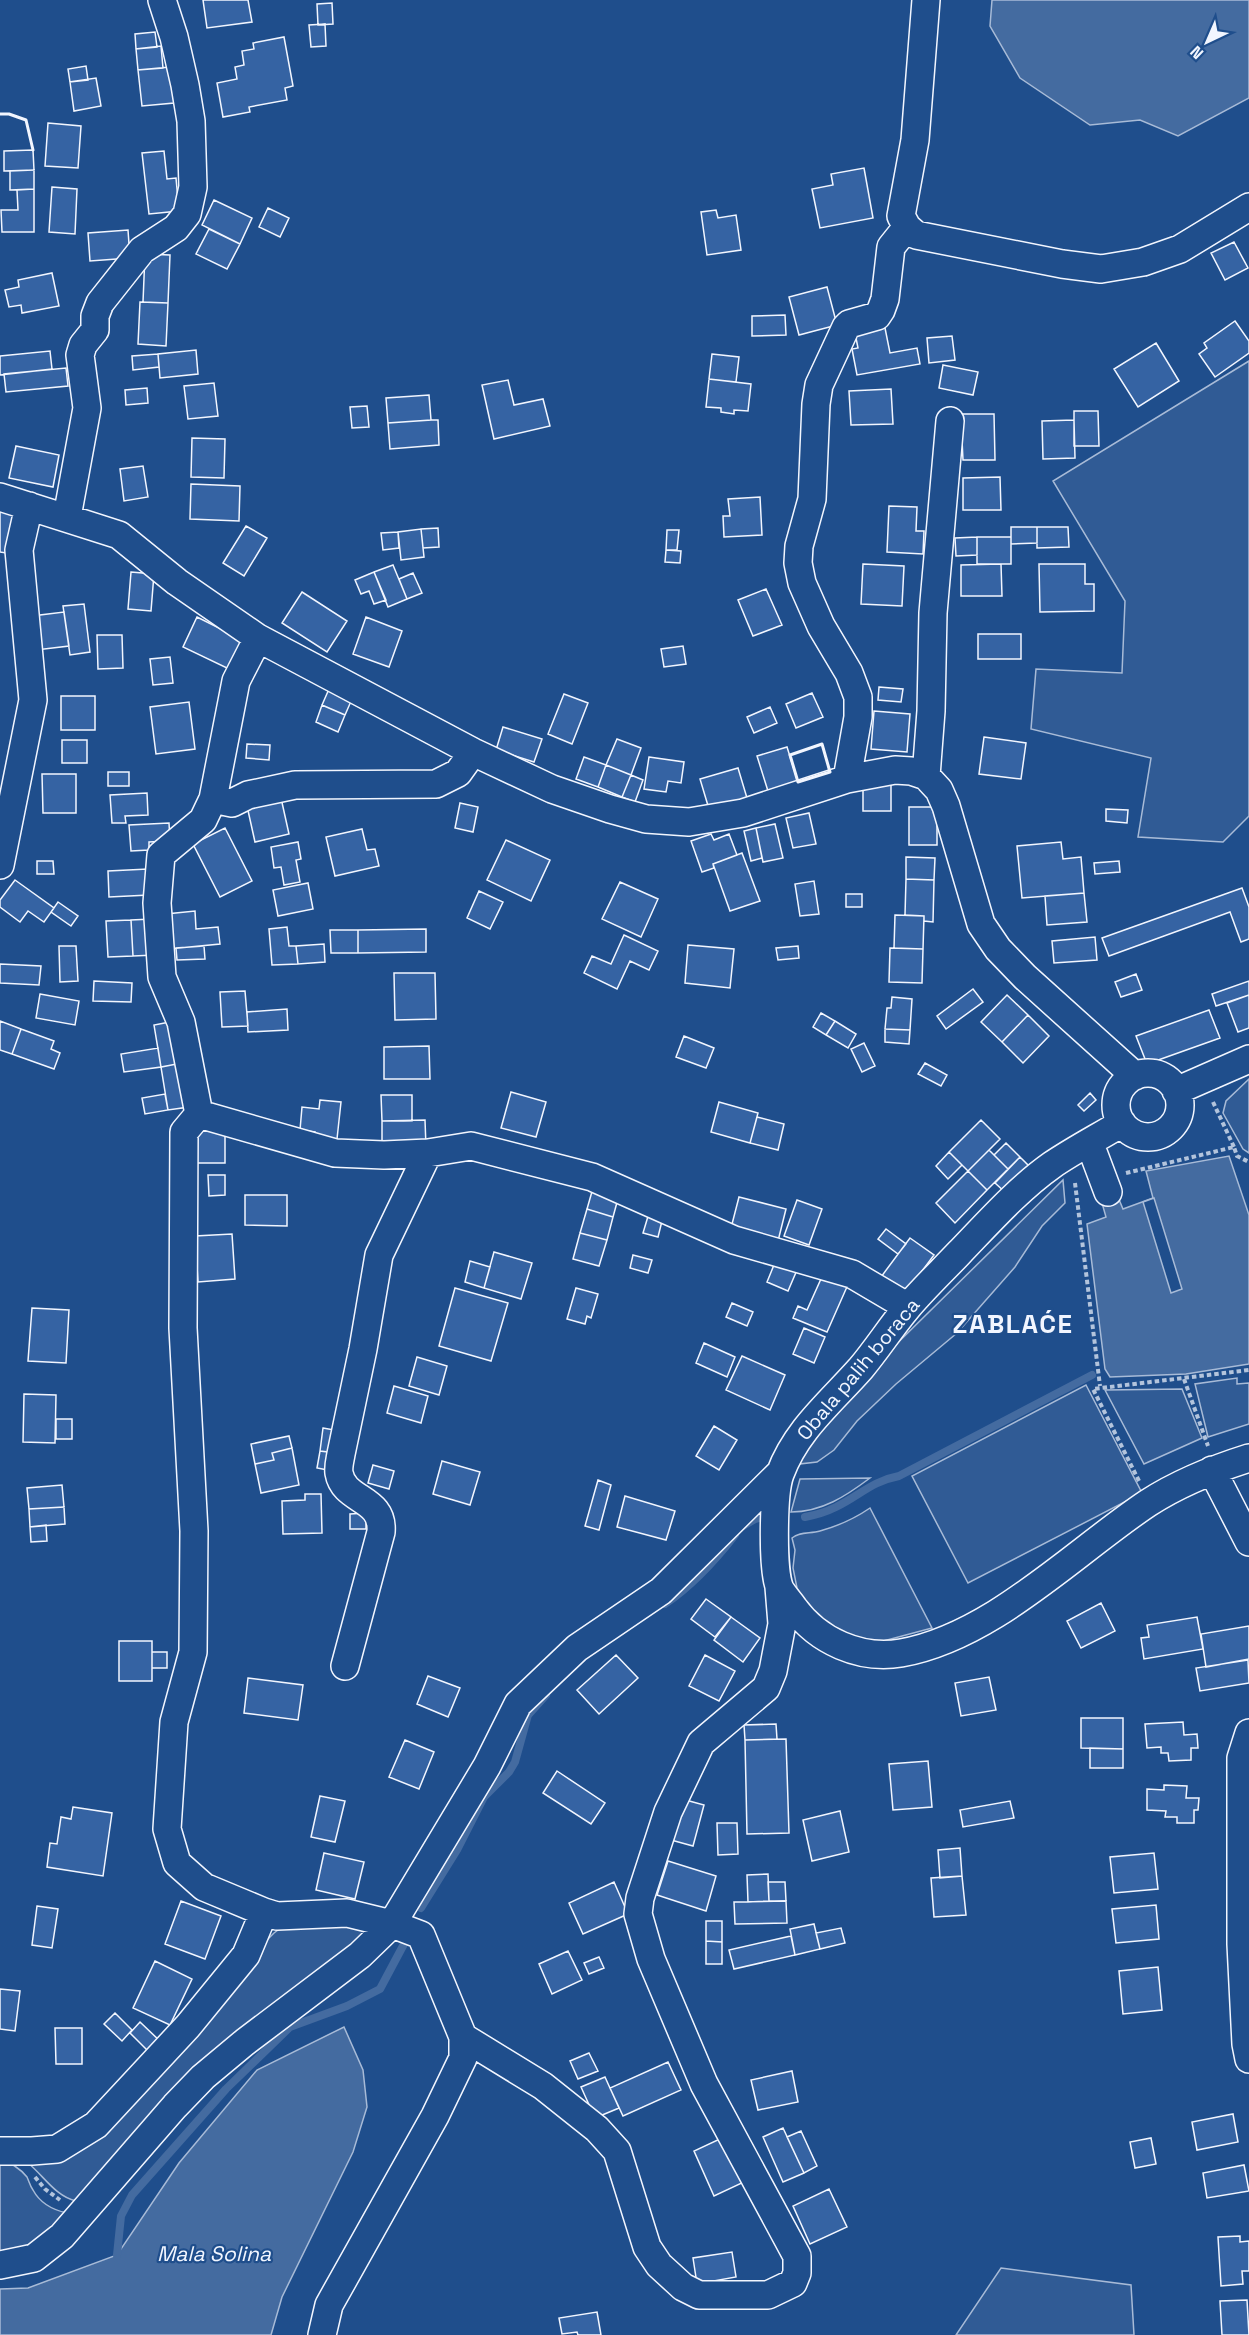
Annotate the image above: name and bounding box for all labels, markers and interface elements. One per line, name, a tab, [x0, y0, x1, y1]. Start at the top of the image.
north arrow	[1177, 12, 1237, 72]
text: N	[1186, 41, 1208, 64]
street label: Obala palih boraca	[791, 1292, 925, 1446]
district label: ZABLAĆE	[953, 1307, 1073, 1341]
water label: Mala Solina	[157, 2240, 272, 2267]

